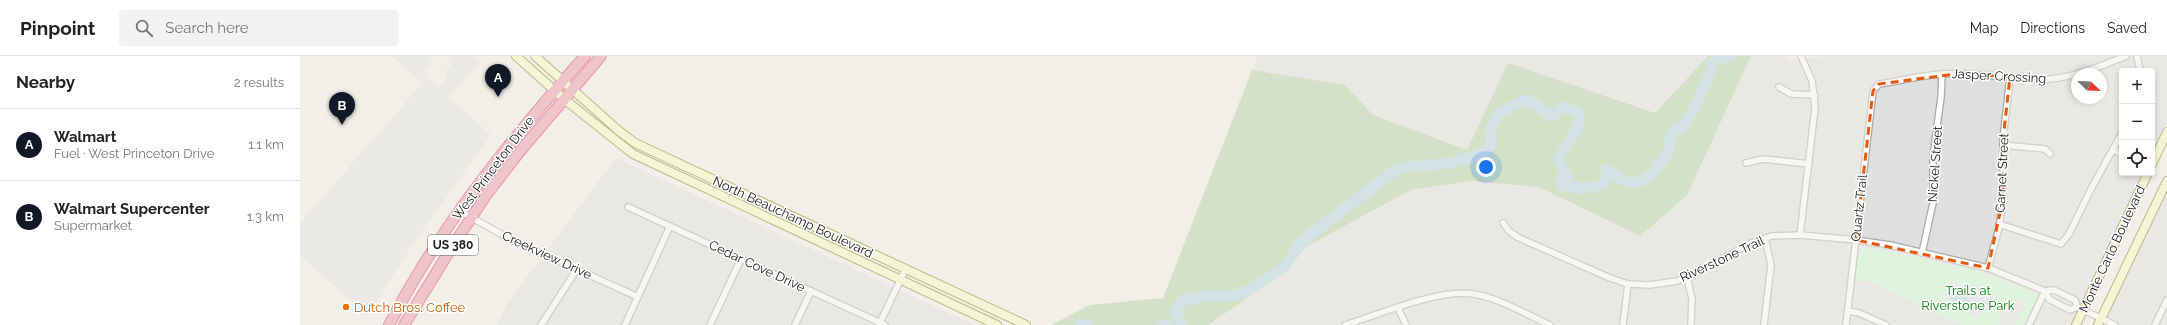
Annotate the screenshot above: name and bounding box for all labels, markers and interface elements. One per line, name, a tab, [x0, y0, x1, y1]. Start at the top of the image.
search box	[119, 10, 399, 46]
text: Pinpoint	[20, 17, 95, 39]
icon: search	[133, 17, 155, 39]
text: Search here	[165, 19, 249, 37]
text: Map	[1970, 20, 1998, 36]
text: Directions	[2020, 20, 2085, 36]
text: Saved	[2107, 20, 2147, 36]
pin: A	[485, 64, 511, 97]
street label: Jasper Crossing	[1951, 66, 2047, 86]
north arrow	[2071, 68, 2107, 104]
map controls	[2119, 68, 2155, 176]
button: +	[2119, 68, 2155, 104]
text: Nearby	[16, 72, 75, 92]
text: 2 results	[234, 75, 284, 90]
pin: B	[329, 92, 355, 125]
button: −	[2119, 104, 2155, 140]
street label: West Princeton Drive	[449, 113, 537, 223]
street label: Nickel Street	[1925, 125, 1945, 203]
text: Walmart	[54, 128, 116, 146]
street label: Garnet Street	[1992, 132, 2012, 213]
text: A	[25, 137, 33, 152]
text: 1.1 km	[248, 137, 284, 152]
button: locate	[2119, 140, 2155, 176]
text: Fuel · West Princeton Drive	[54, 146, 214, 161]
your location	[1476, 157, 1496, 177]
street label: North Beauchamp Boulevard	[710, 173, 876, 261]
street label: Quartz Trail	[1848, 173, 1870, 242]
street label: Monte Carlo Boulevard	[2076, 183, 2148, 315]
text: Walmart Supercenter	[54, 200, 210, 218]
text: B	[25, 209, 33, 224]
text: 1.3 km	[247, 209, 284, 224]
text: Supermarket	[54, 218, 132, 233]
street label: Creekview Drive	[500, 228, 595, 282]
street label: Riverstone Trail	[1677, 233, 1767, 285]
road number: US 380	[428, 235, 478, 255]
street label: Cedar Cove Drive	[707, 237, 808, 295]
park label: Trails at Riverstone Park	[1921, 283, 2015, 313]
place label: Dutch Bros. Coffee	[354, 300, 466, 315]
marker: Dutch Bros. Coffee	[341, 302, 351, 312]

